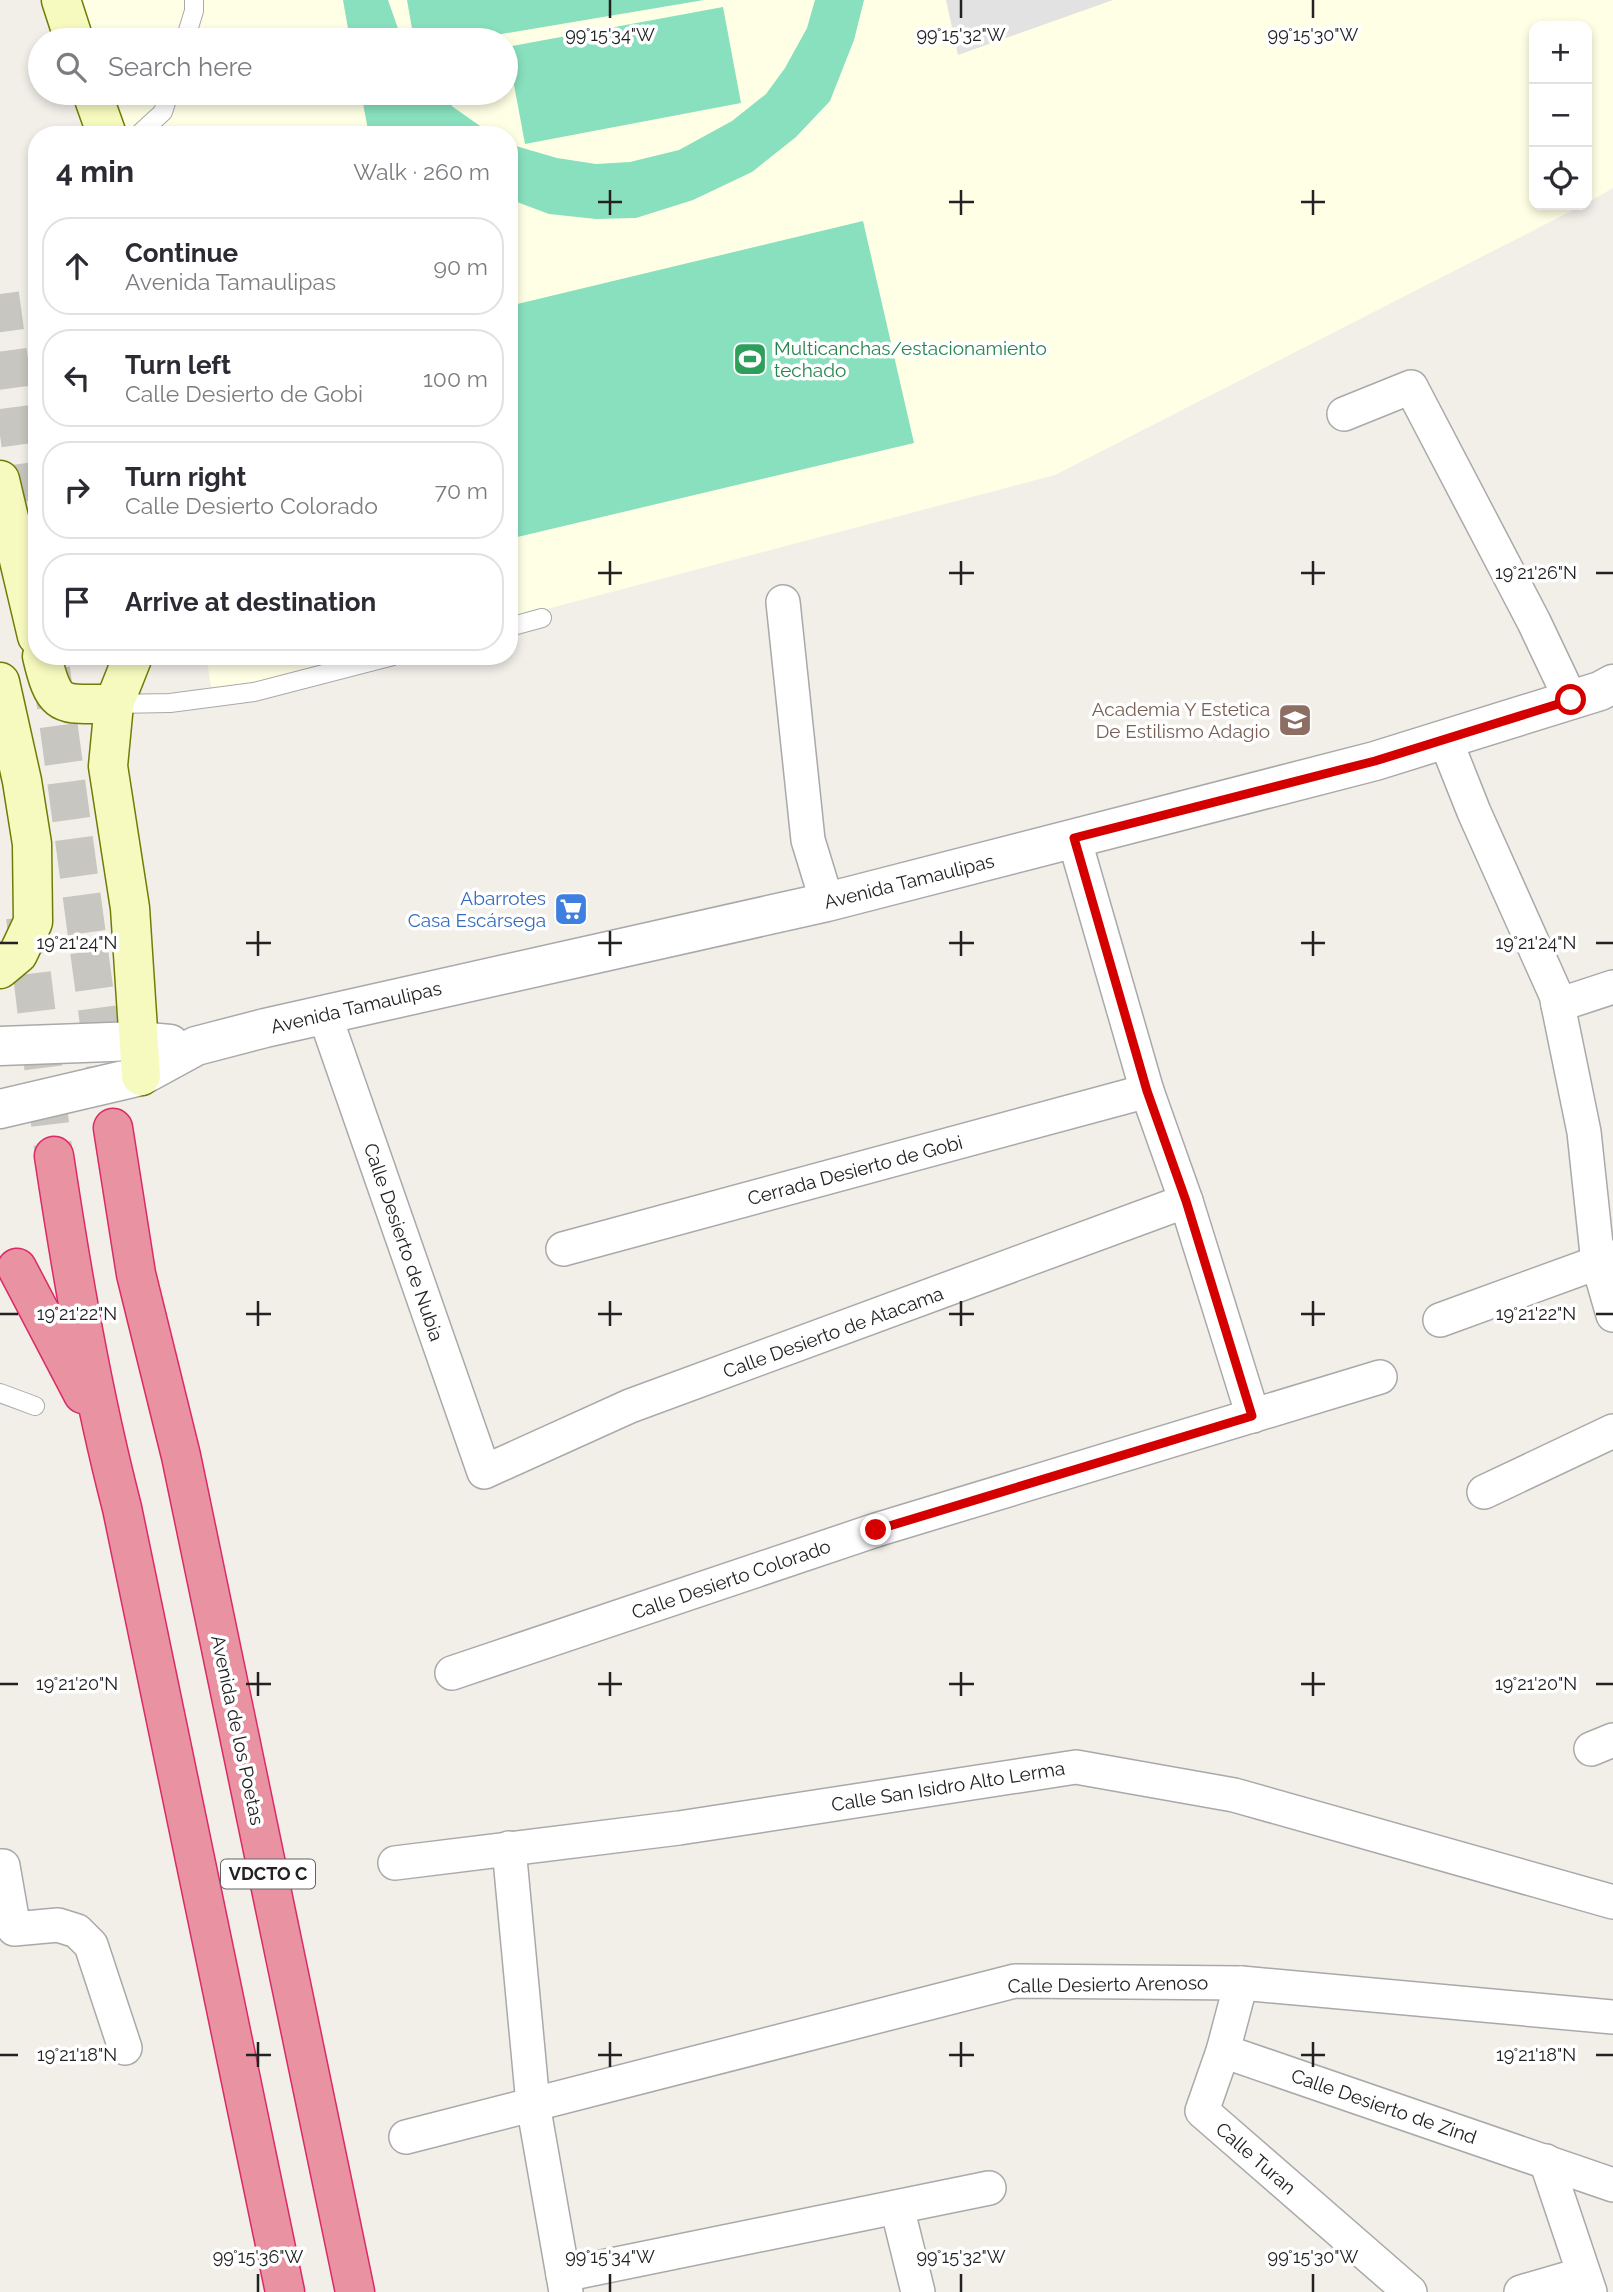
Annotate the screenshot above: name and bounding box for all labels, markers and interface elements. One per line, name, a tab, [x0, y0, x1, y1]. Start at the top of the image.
map controls	[1529, 21, 1592, 210]
button: +	[1529, 21, 1592, 84]
text: 99°15'34"W	[565, 24, 655, 45]
text: 99°15'32"W	[916, 24, 1006, 45]
text: 99°15'30"W	[1268, 24, 1359, 45]
search box	[28, 28, 518, 105]
icon: search	[52, 48, 90, 86]
text: Search here	[108, 52, 252, 82]
button: −	[1529, 84, 1592, 147]
button: locate	[1529, 147, 1592, 210]
text: 4 min	[56, 154, 134, 189]
text: Walk · 260 m	[353, 158, 490, 185]
text: Continue	[125, 238, 238, 268]
icon: ahead	[58, 247, 96, 285]
text: 90 m	[433, 253, 488, 280]
text: Avenida Tamaulipas	[125, 268, 336, 295]
place label: Multicanchas/estacionamiento techado	[774, 337, 1047, 381]
sports icon: Multicanchas/estacionamiento techado	[731, 340, 769, 378]
text: Turn left	[125, 350, 231, 380]
icon: left	[58, 359, 96, 397]
text: 100 m	[423, 365, 488, 392]
text: Calle Desierto de Gobi	[125, 380, 363, 407]
text: Turn right	[125, 462, 246, 492]
icon: right	[58, 471, 96, 509]
text: 70 m	[435, 477, 488, 504]
text: Calle Desierto Colorado	[125, 492, 378, 519]
text: 19°21'26"N	[1495, 562, 1577, 583]
icon: arrive	[58, 583, 96, 621]
text: Arrive at destination	[125, 587, 376, 617]
route start	[1555, 684, 1586, 715]
place label: Academia Y Estetica De Estilismo Adagio	[1092, 698, 1270, 742]
school or university icon: Academia Y Estetica De Estilismo Adagio	[1276, 701, 1314, 739]
street label: Avenida Tamaulipas	[822, 849, 996, 913]
place label: Abarrotes Casa Escársega	[408, 887, 546, 931]
supermarket icon: Abarrotes Casa Escársega	[552, 890, 590, 928]
text: 19°21'24"N	[37, 932, 117, 953]
text: 19°21'24"N	[1496, 932, 1576, 953]
street label: Avenida Tamaulipas	[269, 977, 443, 1037]
street label: Cerrada Desierto de Gobi	[745, 1131, 965, 1209]
street label: Calle Desierto de Nubia	[360, 1140, 448, 1344]
street label: Calle Desierto de Atacama	[720, 1282, 946, 1382]
text: 19°21'22"N	[37, 1303, 117, 1324]
text: 19°21'22"N	[1496, 1303, 1576, 1324]
route end	[860, 1514, 891, 1545]
street label: Calle Desierto Colorado	[629, 1535, 833, 1623]
street label: Avenida de los Poetas	[207, 1633, 269, 1827]
text: 19°21'20"N	[36, 1673, 118, 1694]
text: 19°21'20"N	[1495, 1673, 1577, 1694]
street label: Calle San Isidro Alto Lerma	[830, 1757, 1066, 1815]
road number: VDCTO C	[221, 1860, 315, 1888]
street label: Calle Desierto Arenoso	[1008, 1971, 1208, 1997]
text: 19°21'18"N	[37, 2044, 117, 2065]
text: 19°21'18"N	[1496, 2044, 1576, 2065]
street label: Calle Desierto de Zind	[1288, 2064, 1480, 2148]
street label: Calle Turan	[1212, 2117, 1300, 2199]
text: 99°15'36"W	[213, 2246, 304, 2267]
text: 99°15'34"W	[565, 2246, 655, 2267]
text: 99°15'32"W	[916, 2246, 1006, 2267]
text: 99°15'30"W	[1268, 2246, 1359, 2267]

